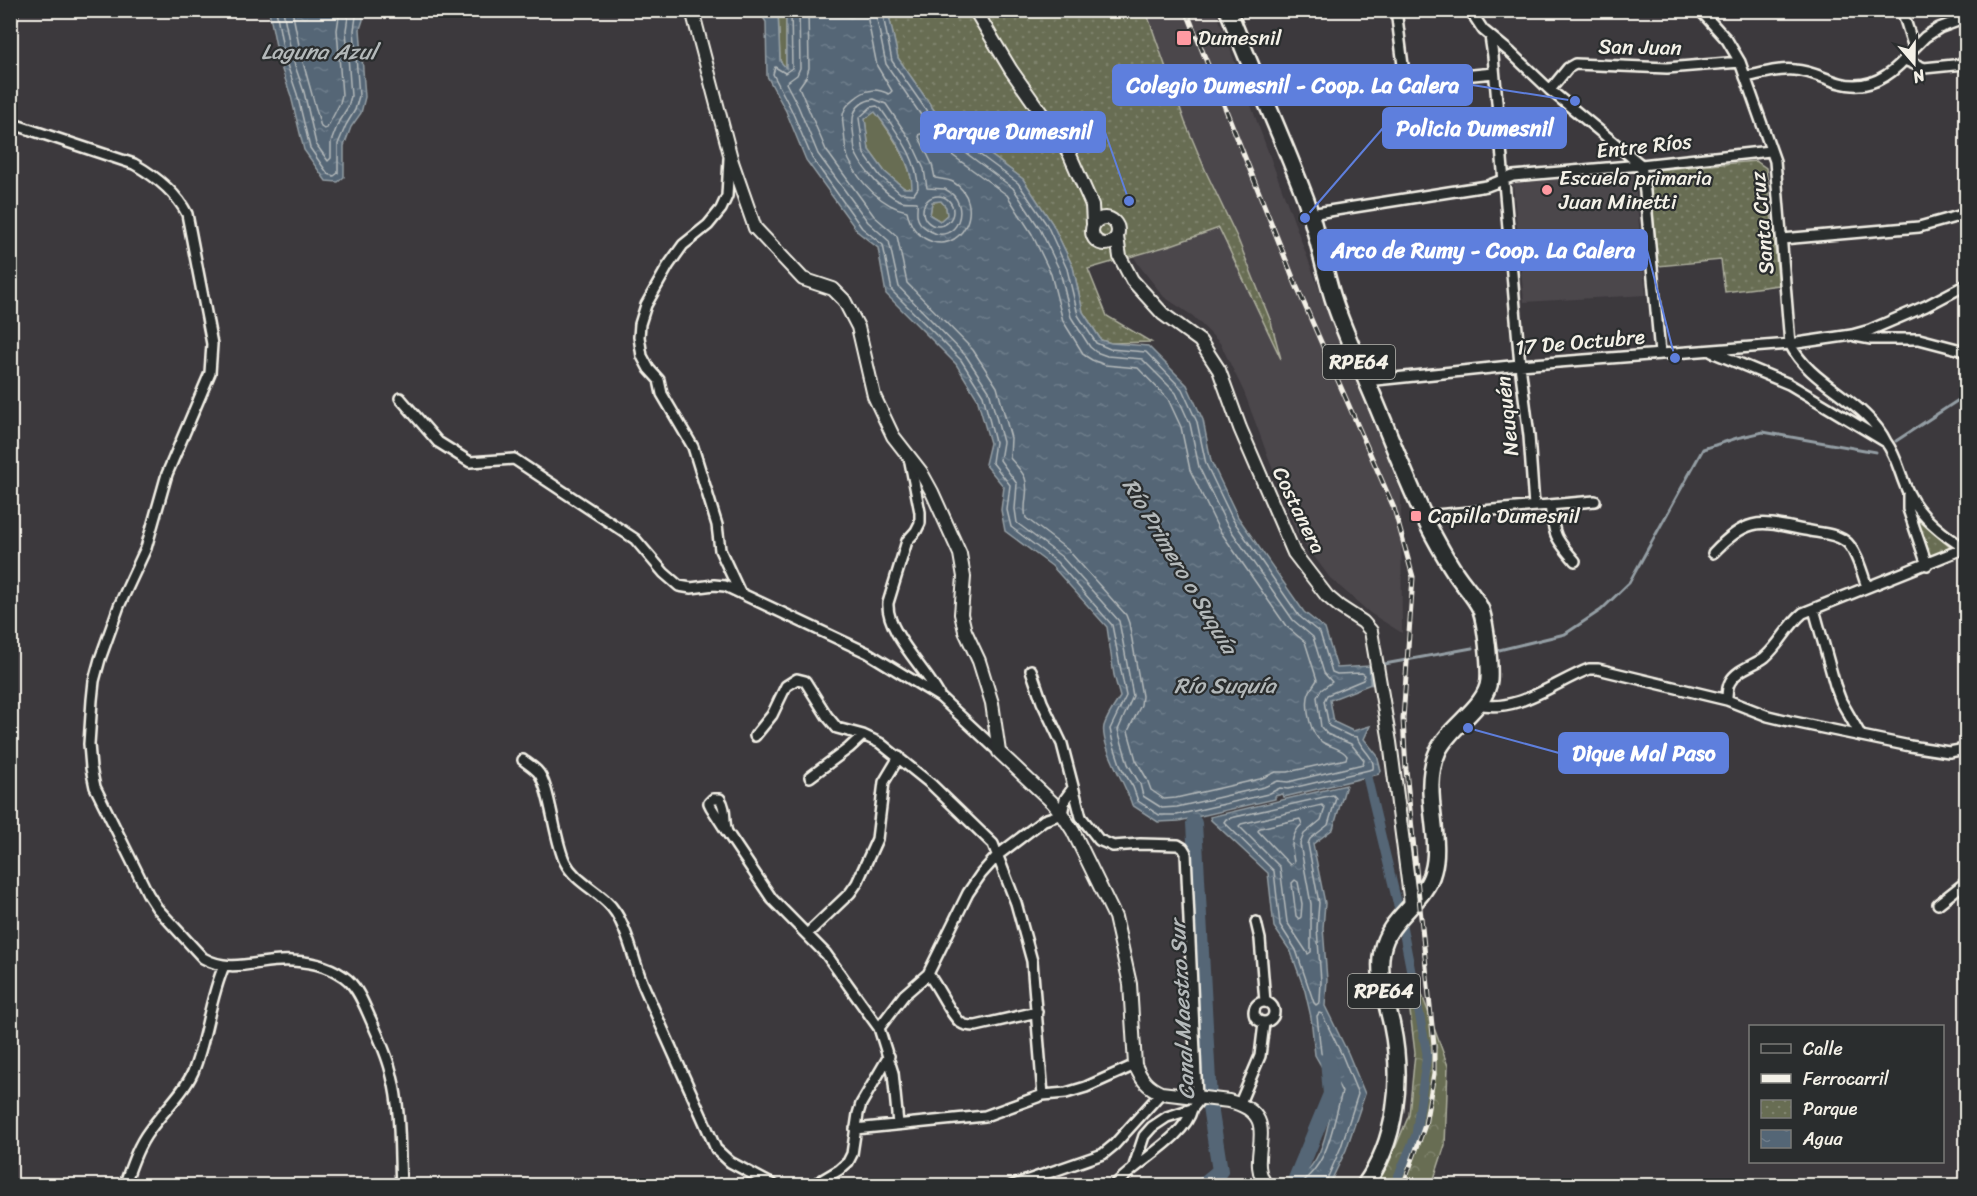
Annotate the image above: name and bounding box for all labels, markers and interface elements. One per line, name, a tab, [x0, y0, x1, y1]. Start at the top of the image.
place label: Dumesnil	[1198, 19, 1283, 57]
street label: San Juan	[1598, 27, 1682, 67]
marker: Dumesnil	[1175, 29, 1193, 47]
water label: Laguna Azul	[261, 32, 382, 71]
north arrow	[1884, 33, 1944, 93]
text: N	[1908, 61, 1930, 92]
callout: Colegio Dumesnil - Coop. La Calera	[1113, 65, 1472, 105]
text: Colegio Dumesnil - Coop. La Calera	[1126, 66, 1459, 105]
callout: Policia Dumesnil	[1383, 108, 1566, 148]
text: Policia Dumesnil	[1396, 109, 1554, 148]
callout: Parque Dumesnil	[921, 112, 1105, 152]
text: Parque Dumesnil	[933, 112, 1094, 151]
street label: Entre Ríos	[1594, 122, 1694, 170]
place label: Escuela primaria Juan Minetti	[1558, 159, 1712, 221]
street label: Santa Cruz	[1738, 169, 1785, 276]
marker: Escuela primaria Juan Minetti	[1540, 183, 1554, 197]
callout: Arco de Rumy - Coop. La Calera	[1318, 230, 1647, 270]
text: Arco de Rumy - Coop. La Calera	[1330, 231, 1636, 270]
street label: 17 De Octubre	[1514, 317, 1646, 367]
road number: RPE64	[1323, 345, 1395, 379]
street label: Neuquén	[1484, 374, 1530, 458]
street label: Costanera	[1261, 460, 1337, 561]
water label: Río Primero o Suquía	[1112, 470, 1250, 664]
place label: Capilla Dumesnil	[1428, 497, 1581, 535]
marker: Capilla Dumesnil	[1409, 509, 1423, 523]
water label: Río Suquía	[1174, 666, 1278, 705]
callout: Dique Mal Paso	[1559, 733, 1728, 773]
text: Dique Mal Paso	[1572, 734, 1716, 773]
water label: Canal Maestro Sur	[1158, 915, 1206, 1101]
road number: RPE64	[1348, 974, 1420, 1008]
legend	[1749, 1025, 1944, 1163]
text: Calle	[1803, 1033, 1843, 1065]
text: Ferrocarril	[1803, 1063, 1890, 1095]
text: Parque	[1803, 1093, 1858, 1125]
text: Agua	[1802, 1123, 1844, 1155]

